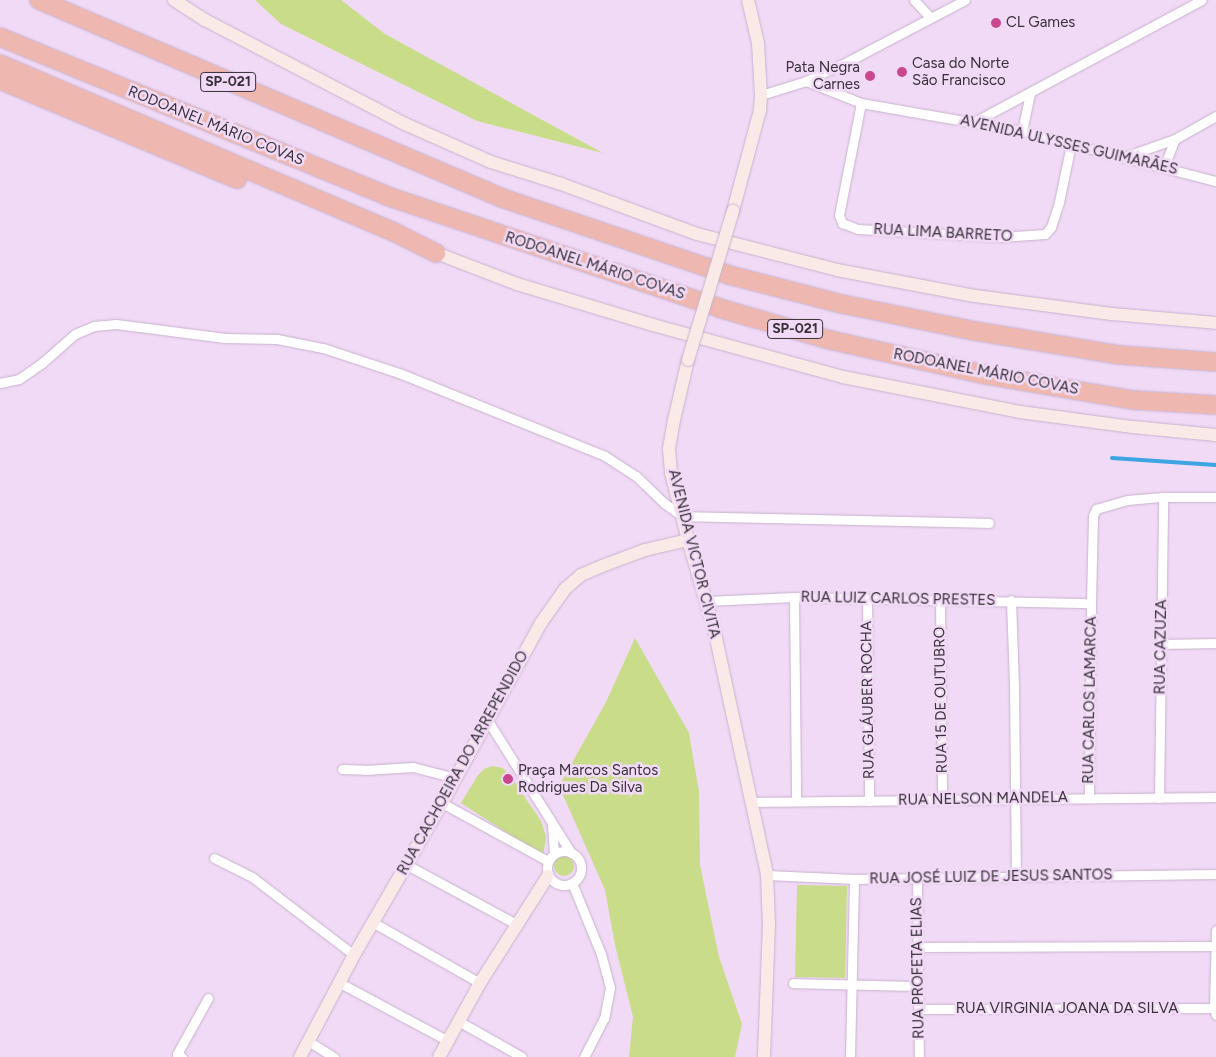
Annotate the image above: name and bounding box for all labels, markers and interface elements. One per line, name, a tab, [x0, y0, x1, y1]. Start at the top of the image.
place label: CL Games	[1006, 14, 1075, 32]
marker: CL Games	[990, 17, 1002, 29]
place label: Casa do Norte São Francisco	[912, 54, 1009, 89]
place label: Pata Negra Carnes	[786, 58, 860, 93]
marker: Casa do Norte São Francisco	[896, 66, 908, 78]
road number: SP-021	[199, 70, 257, 94]
marker: Pata Negra Carnes	[864, 70, 876, 82]
street label: RODOANEL MÁRIO COVAS	[125, 82, 307, 170]
street label: AVENIDA ULYSSES GUIMARÃES	[958, 111, 1180, 179]
street label: RUA LIMA BARRETO	[873, 220, 1013, 246]
street label: RODOANEL MÁRIO COVAS	[503, 228, 687, 304]
road number: SP-021	[766, 318, 824, 340]
street label: RODOANEL MÁRIO COVAS	[892, 345, 1080, 399]
street label: AVENIDA VICTOR CIVITA	[664, 468, 724, 640]
street label: RUA LUIZ CARLOS PRESTES	[801, 588, 995, 610]
street label: RUA CAZUZA	[1151, 599, 1171, 695]
street label: RUA CARLOS LAMARCA	[1080, 616, 1100, 784]
street label: RUA GLÁUBER ROCHA	[858, 621, 878, 779]
street label: RUA 15 DE OUTUBRO	[931, 627, 951, 773]
street label: RUA CACHOEIRA DO ARREPENDIDO	[394, 648, 532, 878]
place label: Praça Marcos Santos Rodrigues Da Silva	[518, 761, 658, 796]
marker: Praça Marcos Santos Rodrigues Da Silva	[502, 773, 514, 785]
street label: RUA NELSON MANDELA	[898, 789, 1068, 809]
street label: RUA JOSÉ LUIZ DE JESUS SANTOS	[869, 866, 1113, 888]
street label: RUA PROFETA ELIAS	[908, 897, 928, 1039]
street label: RUA VIRGINIA JOANA DA SILVA	[956, 1000, 1178, 1018]

